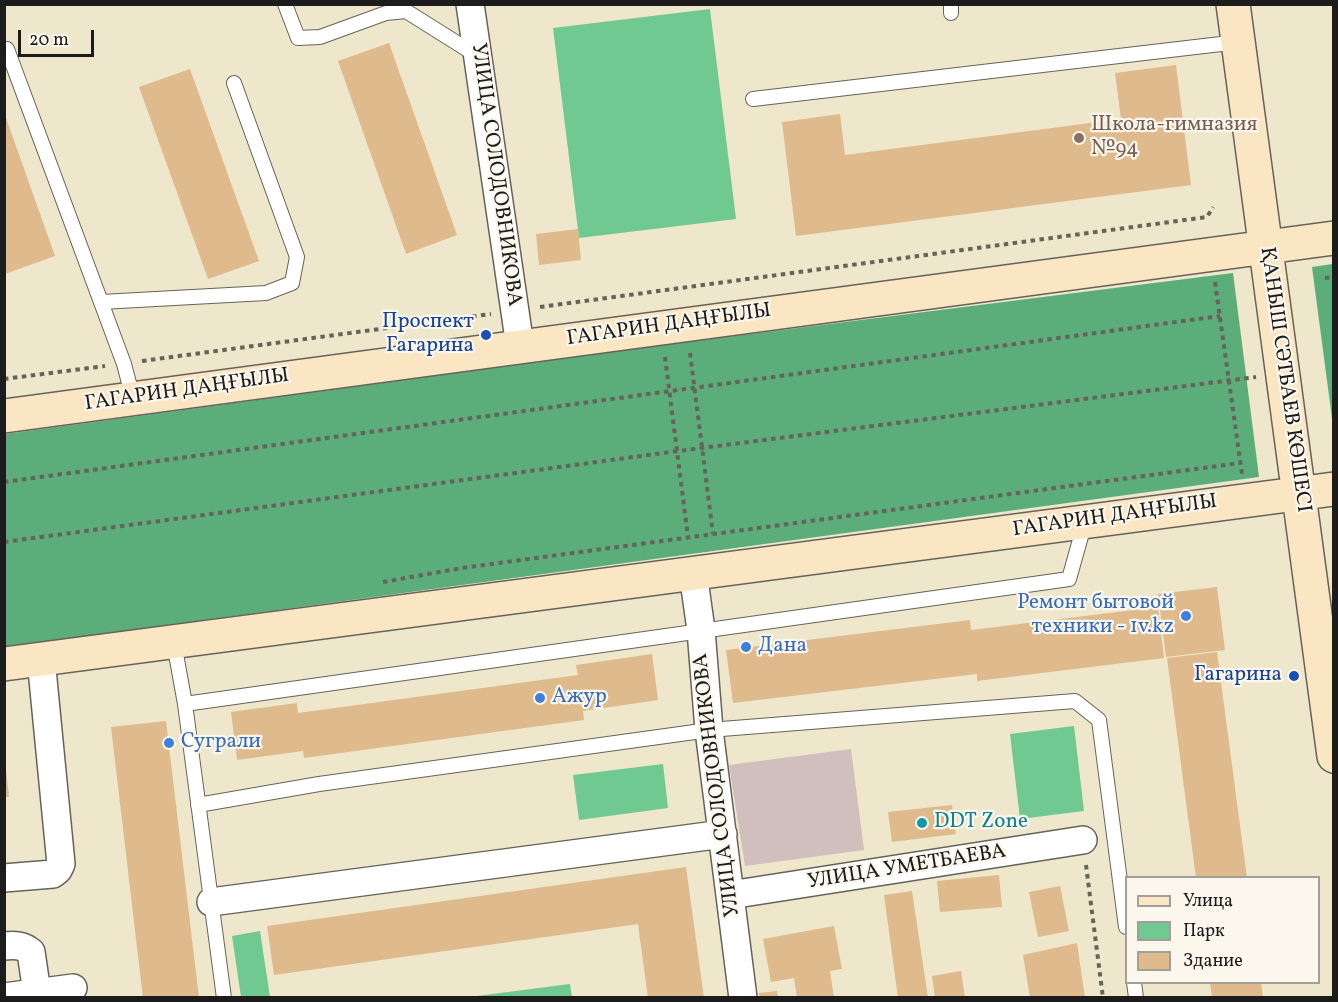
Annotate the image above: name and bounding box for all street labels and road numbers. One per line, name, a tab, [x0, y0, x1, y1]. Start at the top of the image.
street label: УЛИЦА СОЛОДОВНИКОВА	[464, 42, 526, 308]
street label: ҚАНЫШ СӘТБАЕВ КӨШЕСІ	[1253, 246, 1315, 514]
street label: ГАГАРИН ДАҢҒЫЛЫ	[565, 299, 773, 353]
street label: ГАГАРИН ДАҢҒЫЛЫ	[83, 364, 291, 418]
street label: ГАГАРИН ДАҢҒЫЛЫ	[1011, 490, 1219, 544]
street label: УЛИЦА СОЛОДОВНИКОВА	[689, 652, 747, 918]
street label: УЛИЦА УМЕТБАЕВА	[806, 840, 1008, 896]

